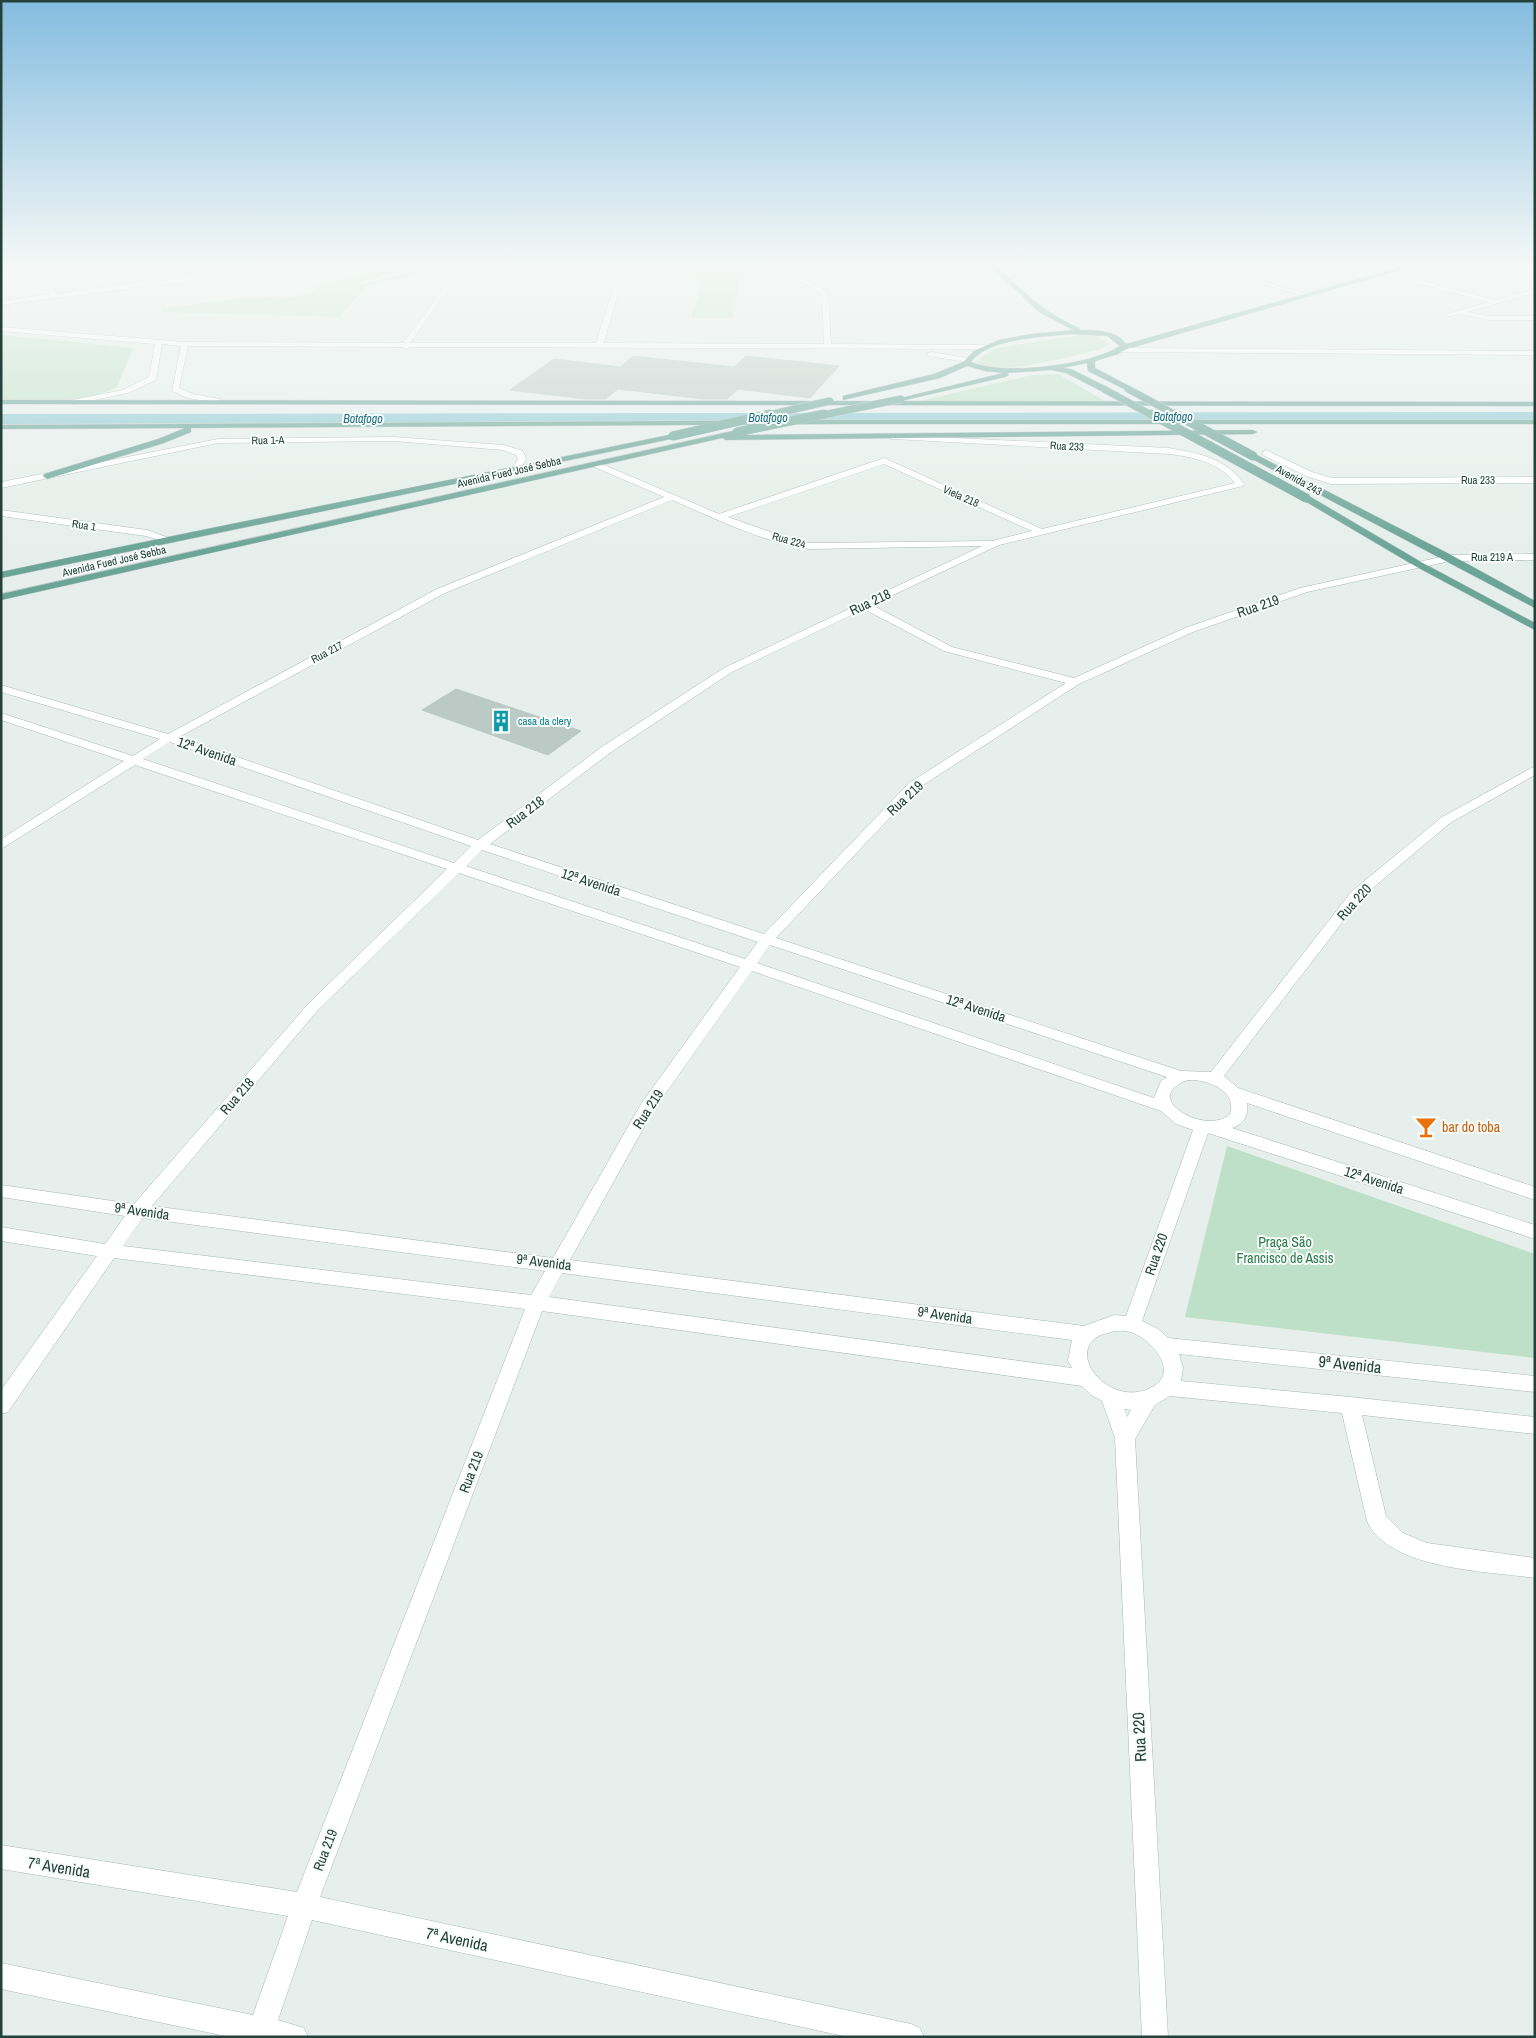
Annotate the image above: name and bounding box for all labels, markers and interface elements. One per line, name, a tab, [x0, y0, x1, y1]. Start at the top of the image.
water label: Botafogo	[1153, 409, 1193, 425]
water label: Botafogo	[748, 410, 788, 426]
water label: Botafogo	[343, 411, 383, 427]
street label: Rua 1-A	[251, 433, 286, 447]
street label: Rua 233	[1050, 438, 1084, 454]
street label: Avenida Fued José Sebba	[455, 453, 562, 491]
street label: Avenida 243	[1273, 461, 1324, 498]
street label: Rua 233	[1461, 473, 1495, 487]
street label: Viela 218	[941, 482, 981, 510]
street label: Rua 1	[71, 516, 97, 534]
street label: Rua 224	[771, 529, 807, 551]
street label: Avenida Fued José Sebba	[60, 542, 167, 580]
street label: Rua 219 A	[1471, 550, 1514, 564]
street label: Rua 218	[847, 585, 893, 619]
street label: Rua 219	[1235, 590, 1281, 622]
street label: Rua 217	[309, 638, 345, 666]
building icon: casa da clery	[488, 708, 514, 734]
place label: casa da clery	[518, 714, 572, 728]
street label: 12ª Avenida	[175, 732, 240, 770]
street label: Rua 219	[883, 777, 927, 819]
street label: Rua 218	[502, 792, 548, 832]
street label: 12ª Avenida	[559, 864, 624, 900]
street label: Rua 220	[1333, 880, 1375, 924]
street label: 12ª Avenida	[944, 990, 1009, 1026]
street label: Rua 218	[216, 1074, 258, 1118]
street label: Rua 219	[629, 1086, 667, 1132]
bar icon: bar do toba	[1413, 1114, 1439, 1140]
place label: bar do toba	[1442, 1118, 1501, 1136]
street label: 12ª Avenida	[1342, 1162, 1407, 1198]
street label: 9ª Avenida	[113, 1198, 171, 1224]
street label: Rua 220	[1140, 1231, 1172, 1277]
park label: Praça São Francisco de Assis	[1237, 1233, 1334, 1267]
street label: 9ª Avenida	[516, 1250, 573, 1274]
street label: 9ª Avenida	[916, 1302, 974, 1328]
street label: 9ª Avenida	[1318, 1350, 1383, 1378]
street label: Rua 219	[455, 1449, 487, 1495]
street label: Rua 220	[1127, 1712, 1151, 1762]
street label: Rua 219	[309, 1827, 341, 1873]
street label: 7ª Avenida	[26, 1851, 93, 1883]
street label: 7ª Avenida	[424, 1922, 491, 1956]

